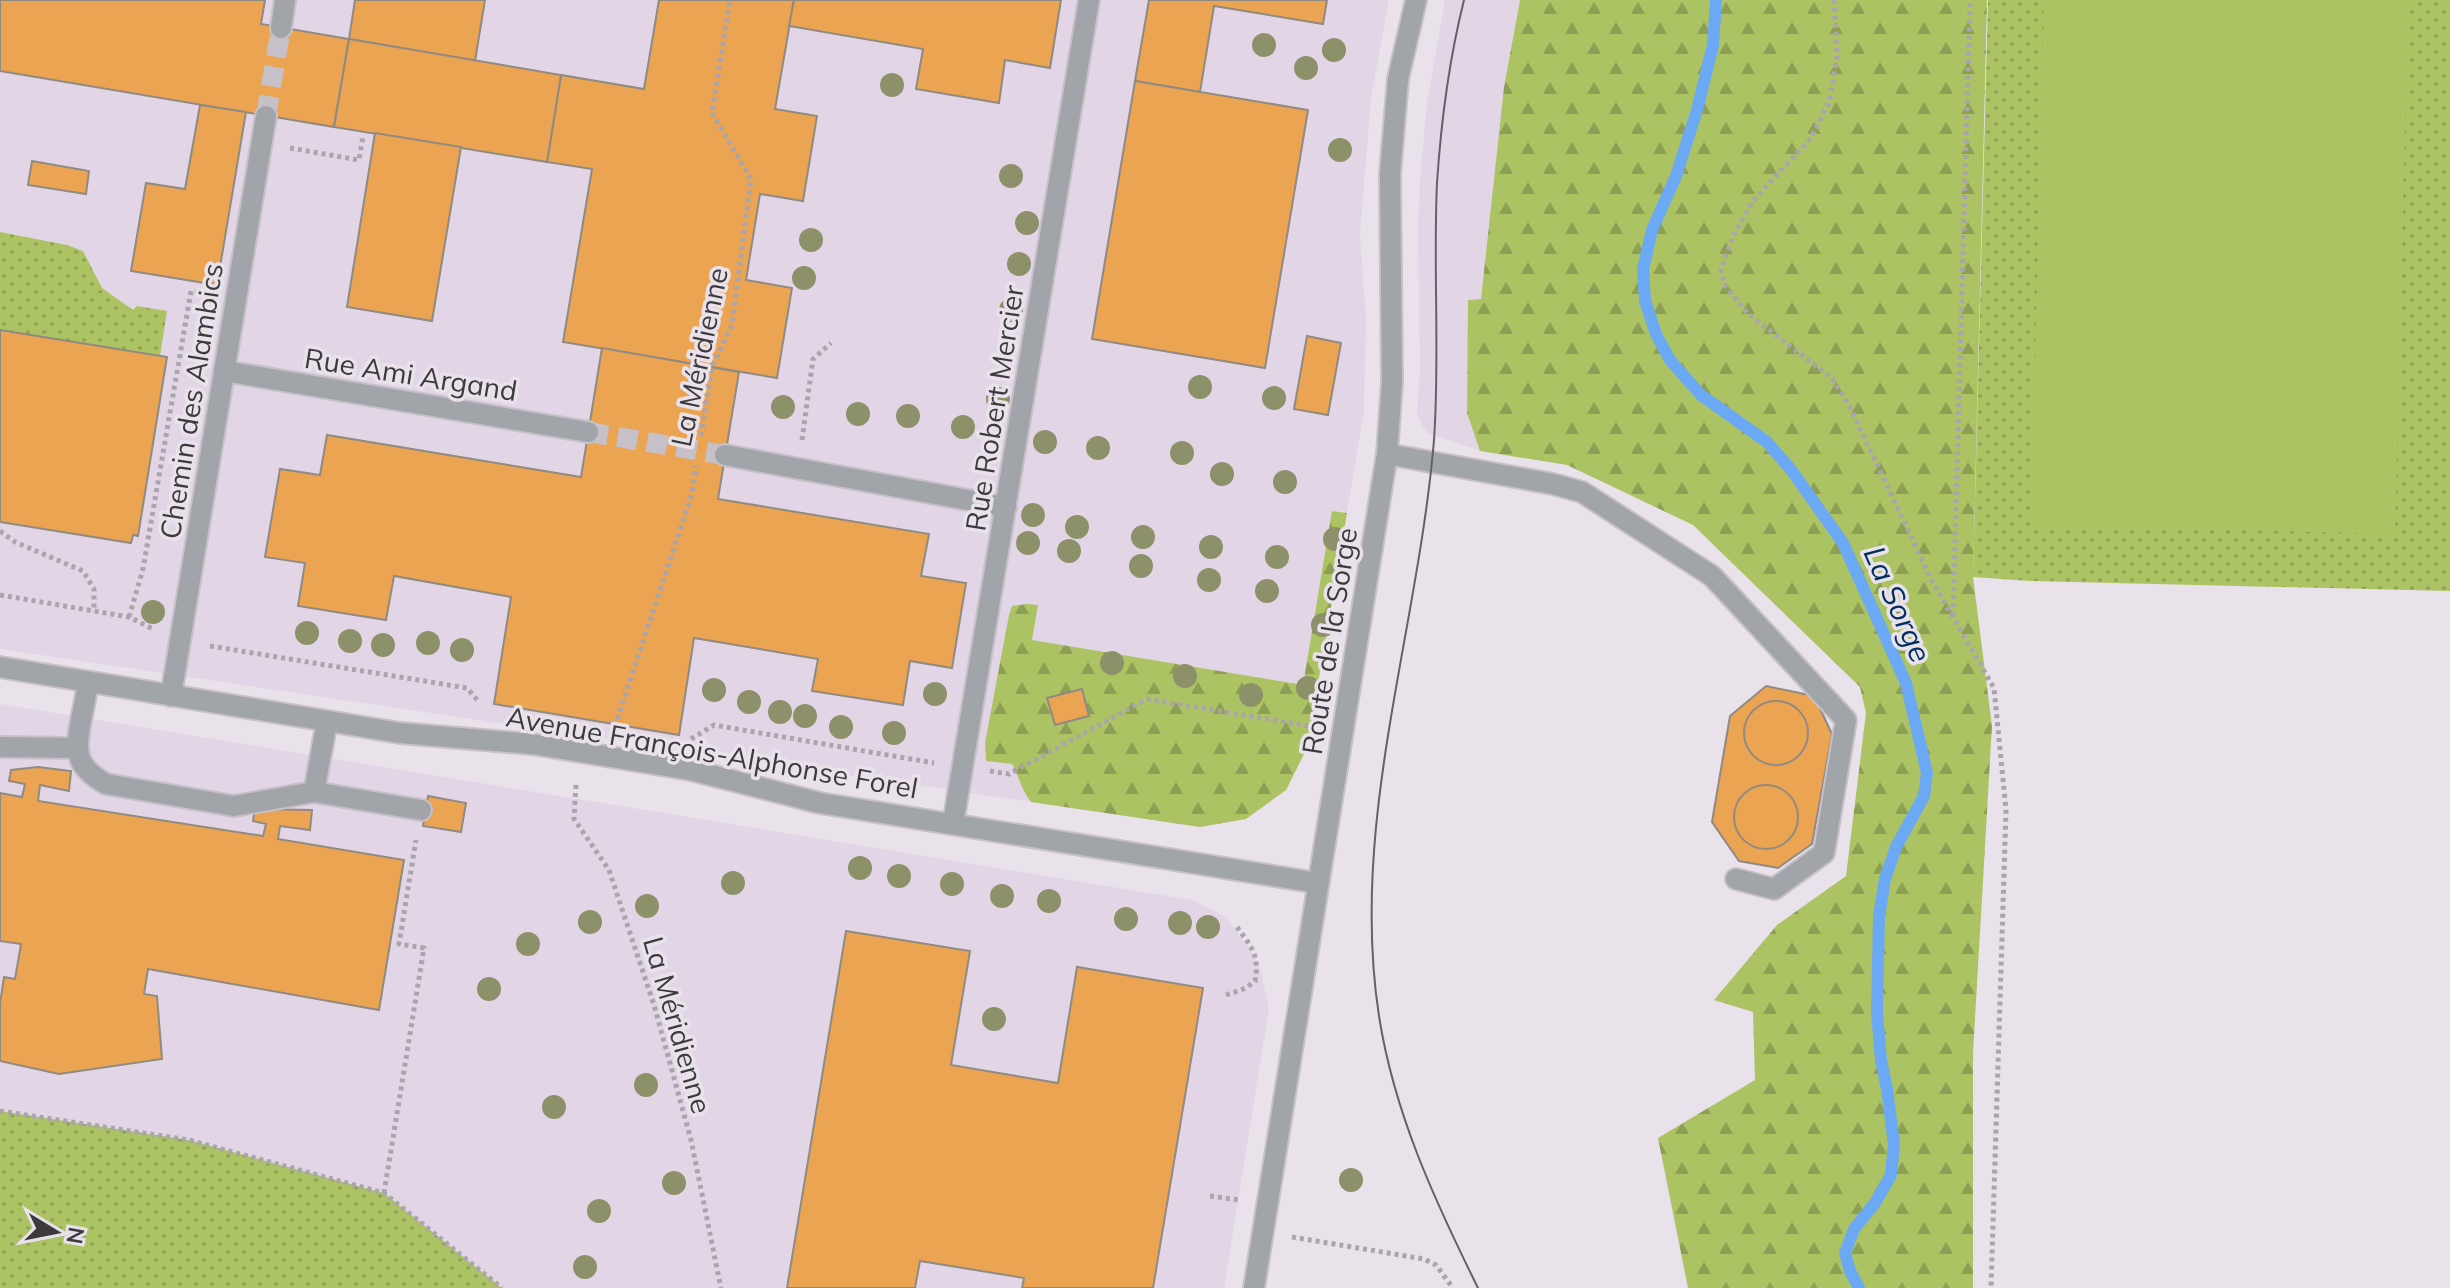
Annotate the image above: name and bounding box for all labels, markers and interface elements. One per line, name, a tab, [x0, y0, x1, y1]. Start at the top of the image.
street label: Chemin des Alambics	[152, 261, 230, 541]
street label: La Méridienne	[663, 264, 735, 450]
street label: Rue Robert Mercier	[957, 282, 1031, 533]
street label: Rue Ami Argand	[302, 340, 520, 408]
street label: Route de la Sorge	[1294, 525, 1364, 757]
water label: La Sorge	[1856, 540, 1940, 668]
street label: Avenue François-Alphonse Forel	[503, 699, 921, 805]
street label: La Méridienne	[636, 933, 720, 1117]
north arrow	[16, 1192, 96, 1272]
text: N	[60, 1225, 91, 1246]

